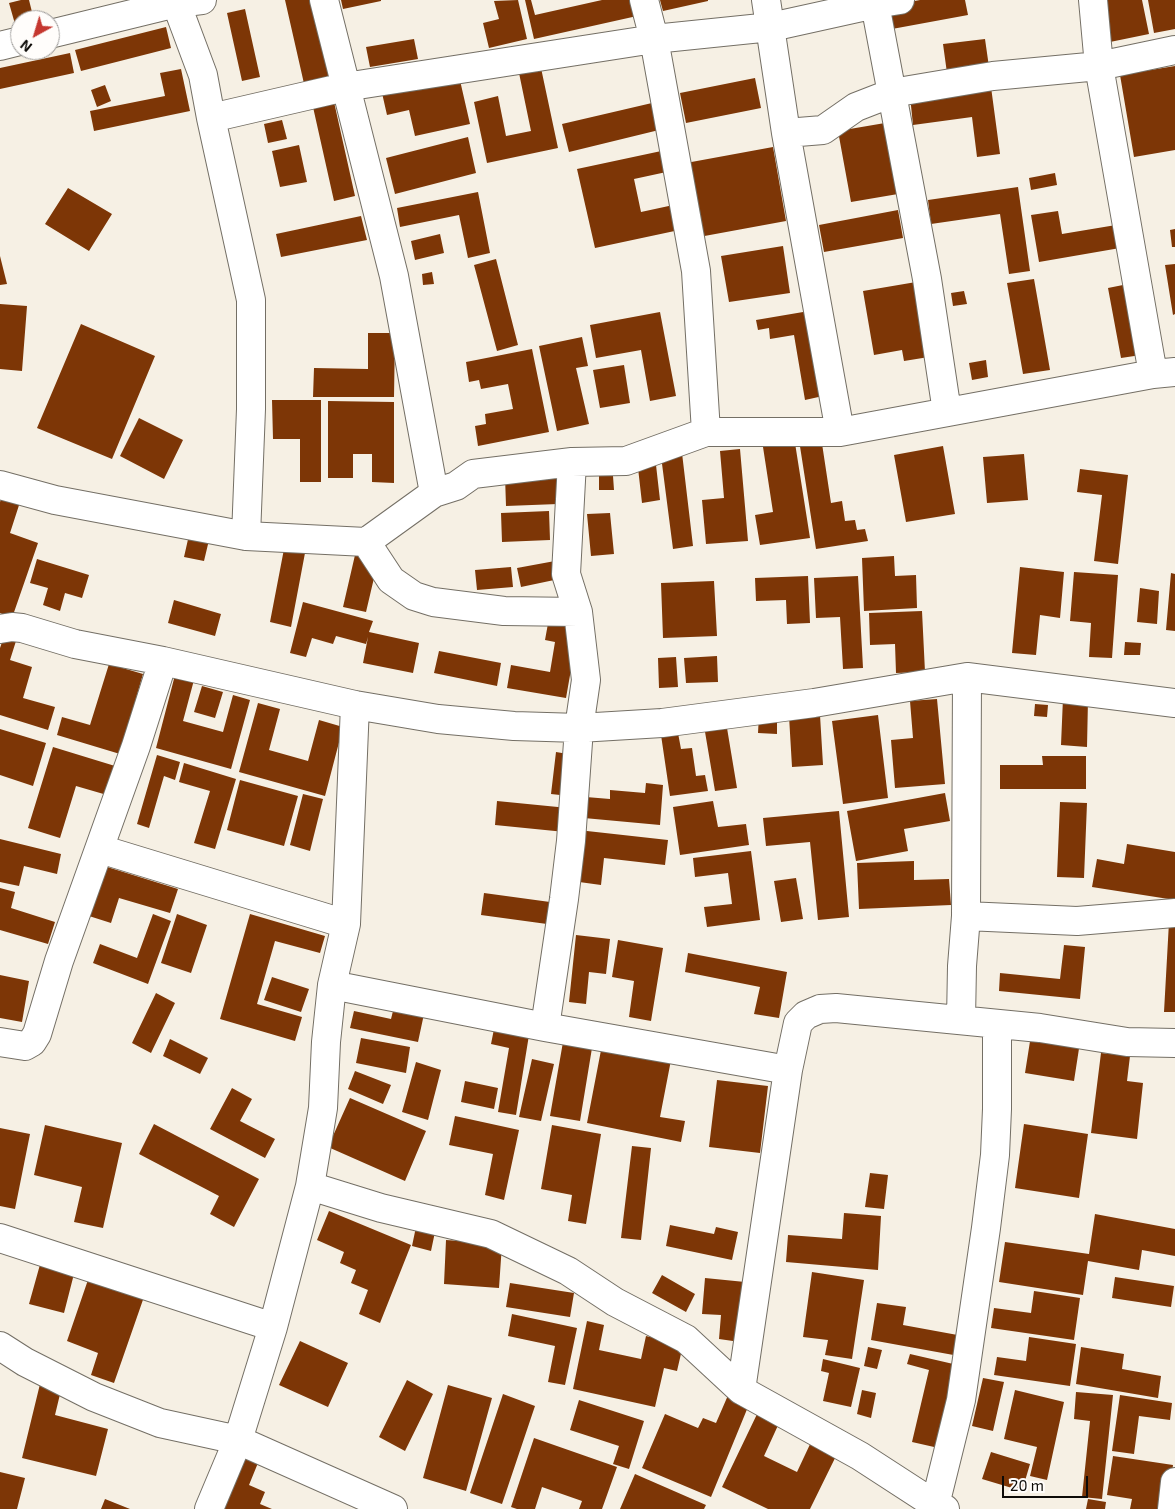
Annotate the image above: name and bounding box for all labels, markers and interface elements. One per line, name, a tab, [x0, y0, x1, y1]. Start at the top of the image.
north arrow	[10, 10, 60, 60]
text: N	[17, 36, 35, 56]
scale bar	[1005, 1466, 1091, 1498]
text: 20 m	[1010, 1476, 1044, 1494]

